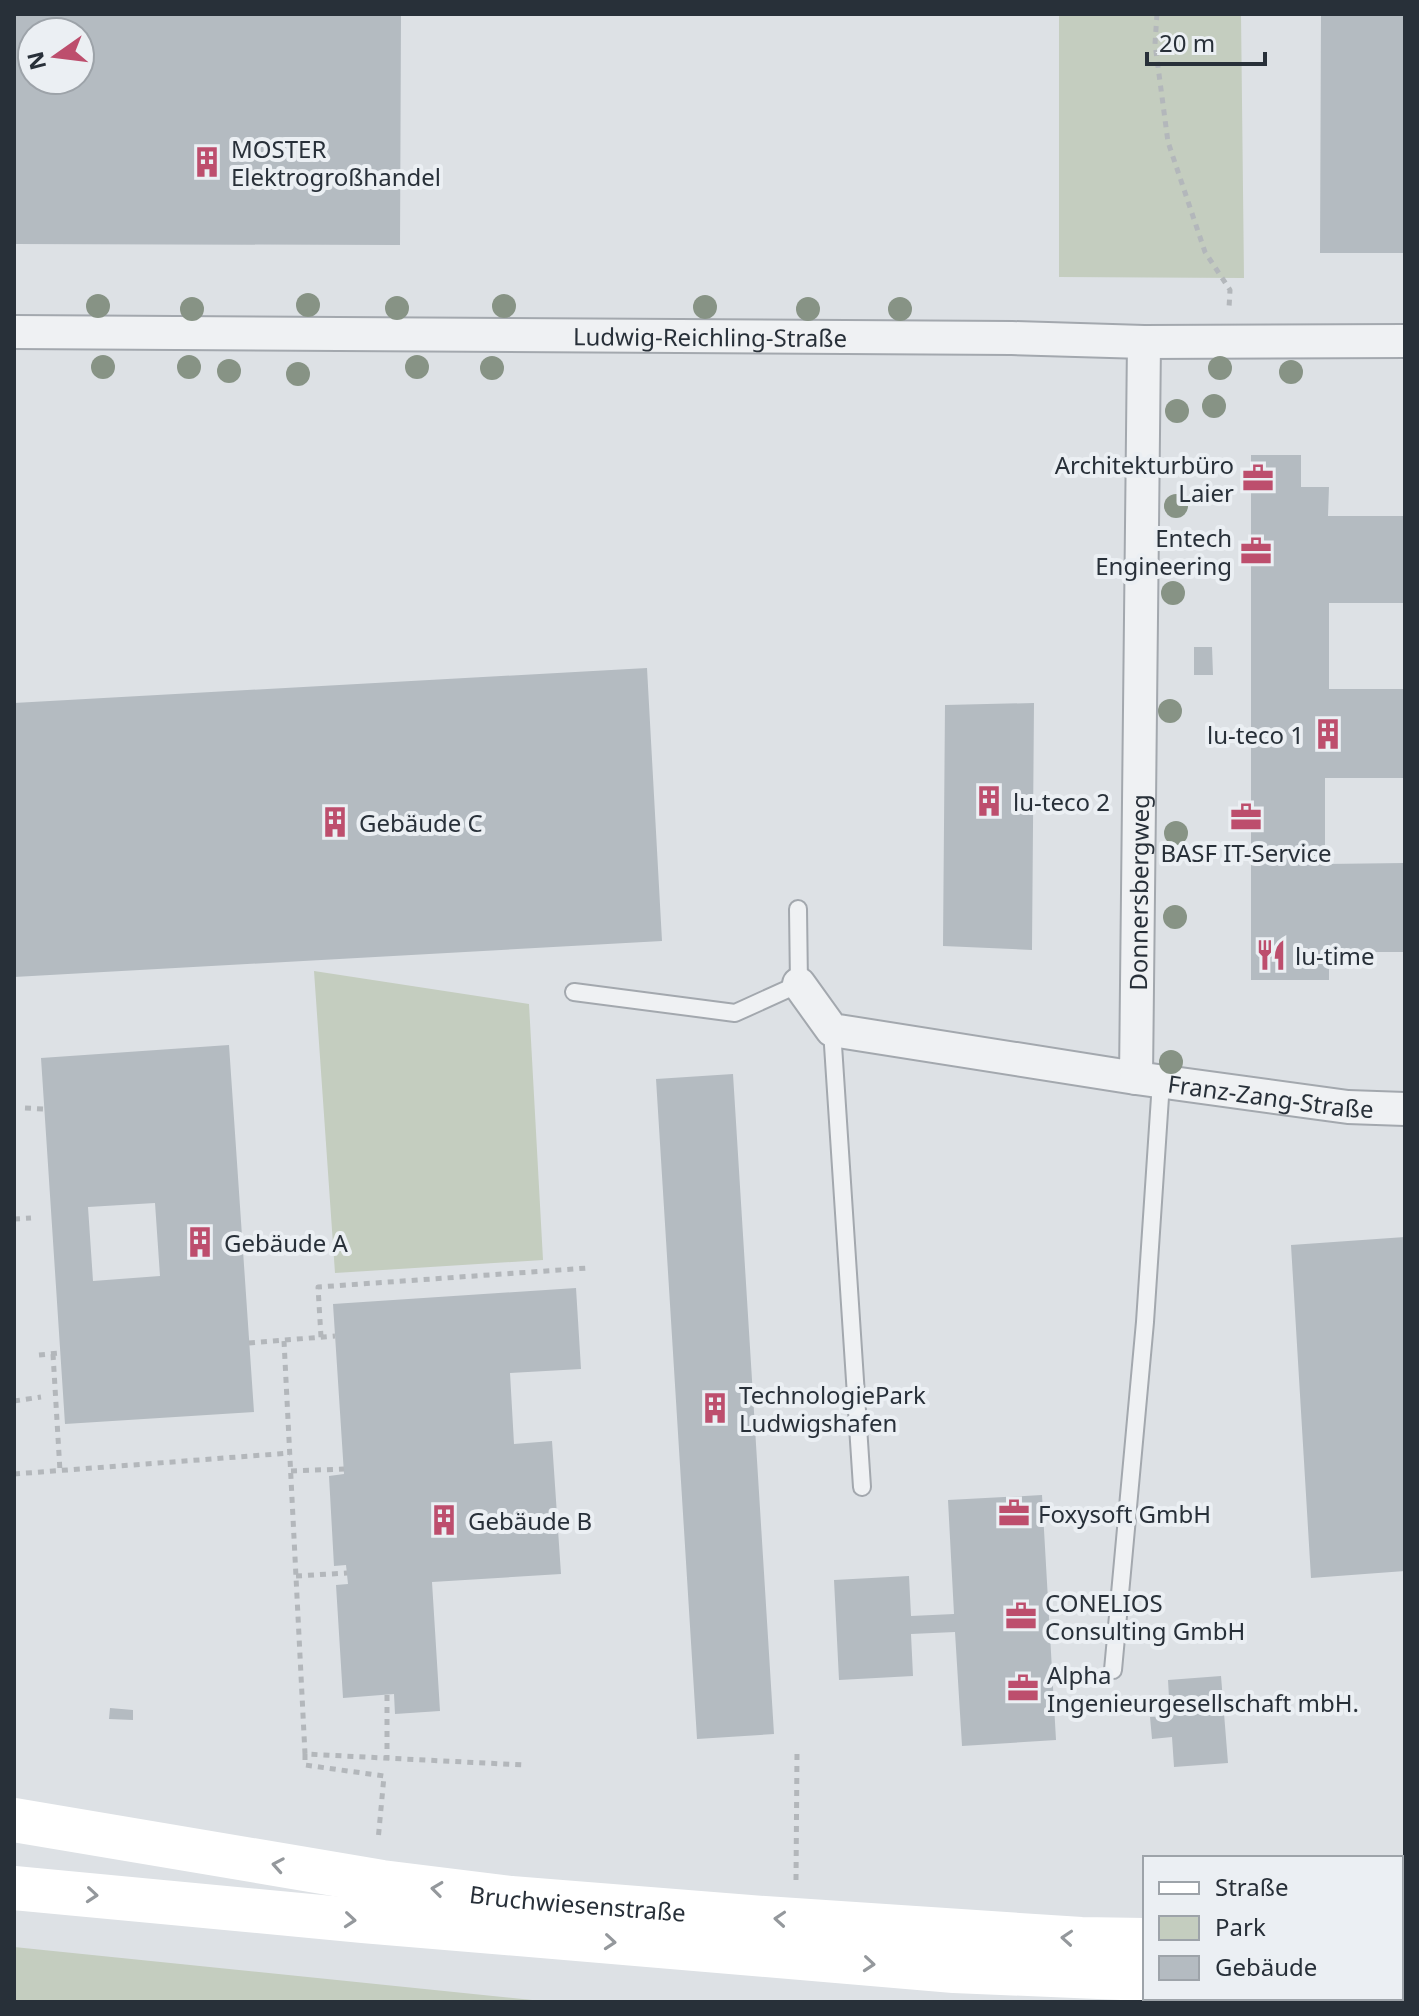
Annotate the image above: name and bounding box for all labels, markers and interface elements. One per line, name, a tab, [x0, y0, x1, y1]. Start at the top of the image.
north arrow	[16, 16, 96, 96]
scale bar	[1147, 16, 1265, 66]
text: 20 m	[1159, 26, 1215, 59]
text: N	[19, 49, 52, 73]
place label: MOSTER Elektrogroßhandel	[231, 132, 441, 193]
building icon: MOSTER Elektrogroßhandel	[190, 145, 224, 179]
street label: Ludwig-Reichling-Straße	[573, 319, 847, 354]
place label: Architekturbüro Laier	[1055, 448, 1234, 509]
office icon: Architekturbüro Laier	[1241, 461, 1275, 495]
place label: Entech Engineering	[1095, 521, 1232, 582]
office icon: Entech Engineering	[1239, 534, 1273, 568]
building icon: lu-teco 1	[1311, 717, 1345, 751]
place label: lu-teco 1	[1207, 718, 1304, 751]
building icon: lu-teco 2	[972, 784, 1006, 818]
place label: lu-teco 2	[1013, 785, 1110, 818]
street label: Donnersbergweg	[1120, 794, 1156, 991]
office icon: BASF IT-Service	[1229, 800, 1263, 834]
building icon: Gebäude C	[318, 805, 352, 839]
place label: Gebäude C	[359, 806, 483, 839]
place label: BASF IT-Service	[1160, 836, 1332, 869]
restaurant icon: lu-time	[1254, 938, 1288, 972]
place label: lu-time	[1295, 939, 1375, 972]
street label: Franz-Zang-Straße	[1166, 1066, 1374, 1124]
building icon: Gebäude A	[183, 1225, 217, 1259]
place label: Gebäude A	[224, 1226, 349, 1259]
place label: TechnologiePark Ludwigshafen	[739, 1378, 926, 1439]
building icon: TechnologiePark Ludwigshafen	[698, 1391, 732, 1425]
office icon: Foxysoft GmbH	[997, 1496, 1031, 1530]
place label: Foxysoft GmbH	[1038, 1497, 1211, 1530]
building icon: Gebäude B	[427, 1503, 461, 1537]
place label: Gebäude B	[468, 1504, 592, 1537]
place label: CONELIOS Consulting GmbH	[1045, 1586, 1245, 1647]
office icon: CONELIOS Consulting GmbH	[1004, 1599, 1038, 1633]
place label: Alpha Ingenieurgesellschaft mbH.	[1047, 1658, 1359, 1719]
office icon: Alpha Ingenieurgesellschaft mbH.	[1006, 1671, 1040, 1705]
legend	[1143, 1856, 1403, 2000]
one-way arrow	[271, 1857, 285, 1874]
text: Straße	[1215, 1870, 1288, 1903]
street label: Bruchwiesenstraße	[468, 1876, 687, 1928]
one-way arrow	[430, 1881, 444, 1898]
one-way arrow	[86, 1887, 99, 1904]
text: Park	[1215, 1910, 1266, 1943]
one-way arrow	[344, 1911, 357, 1928]
one-way arrow	[773, 1911, 786, 1928]
one-way arrow	[1060, 1930, 1073, 1947]
one-way arrow	[603, 1933, 616, 1950]
text: Gebäude	[1215, 1950, 1317, 1983]
one-way arrow	[863, 1955, 876, 1972]

